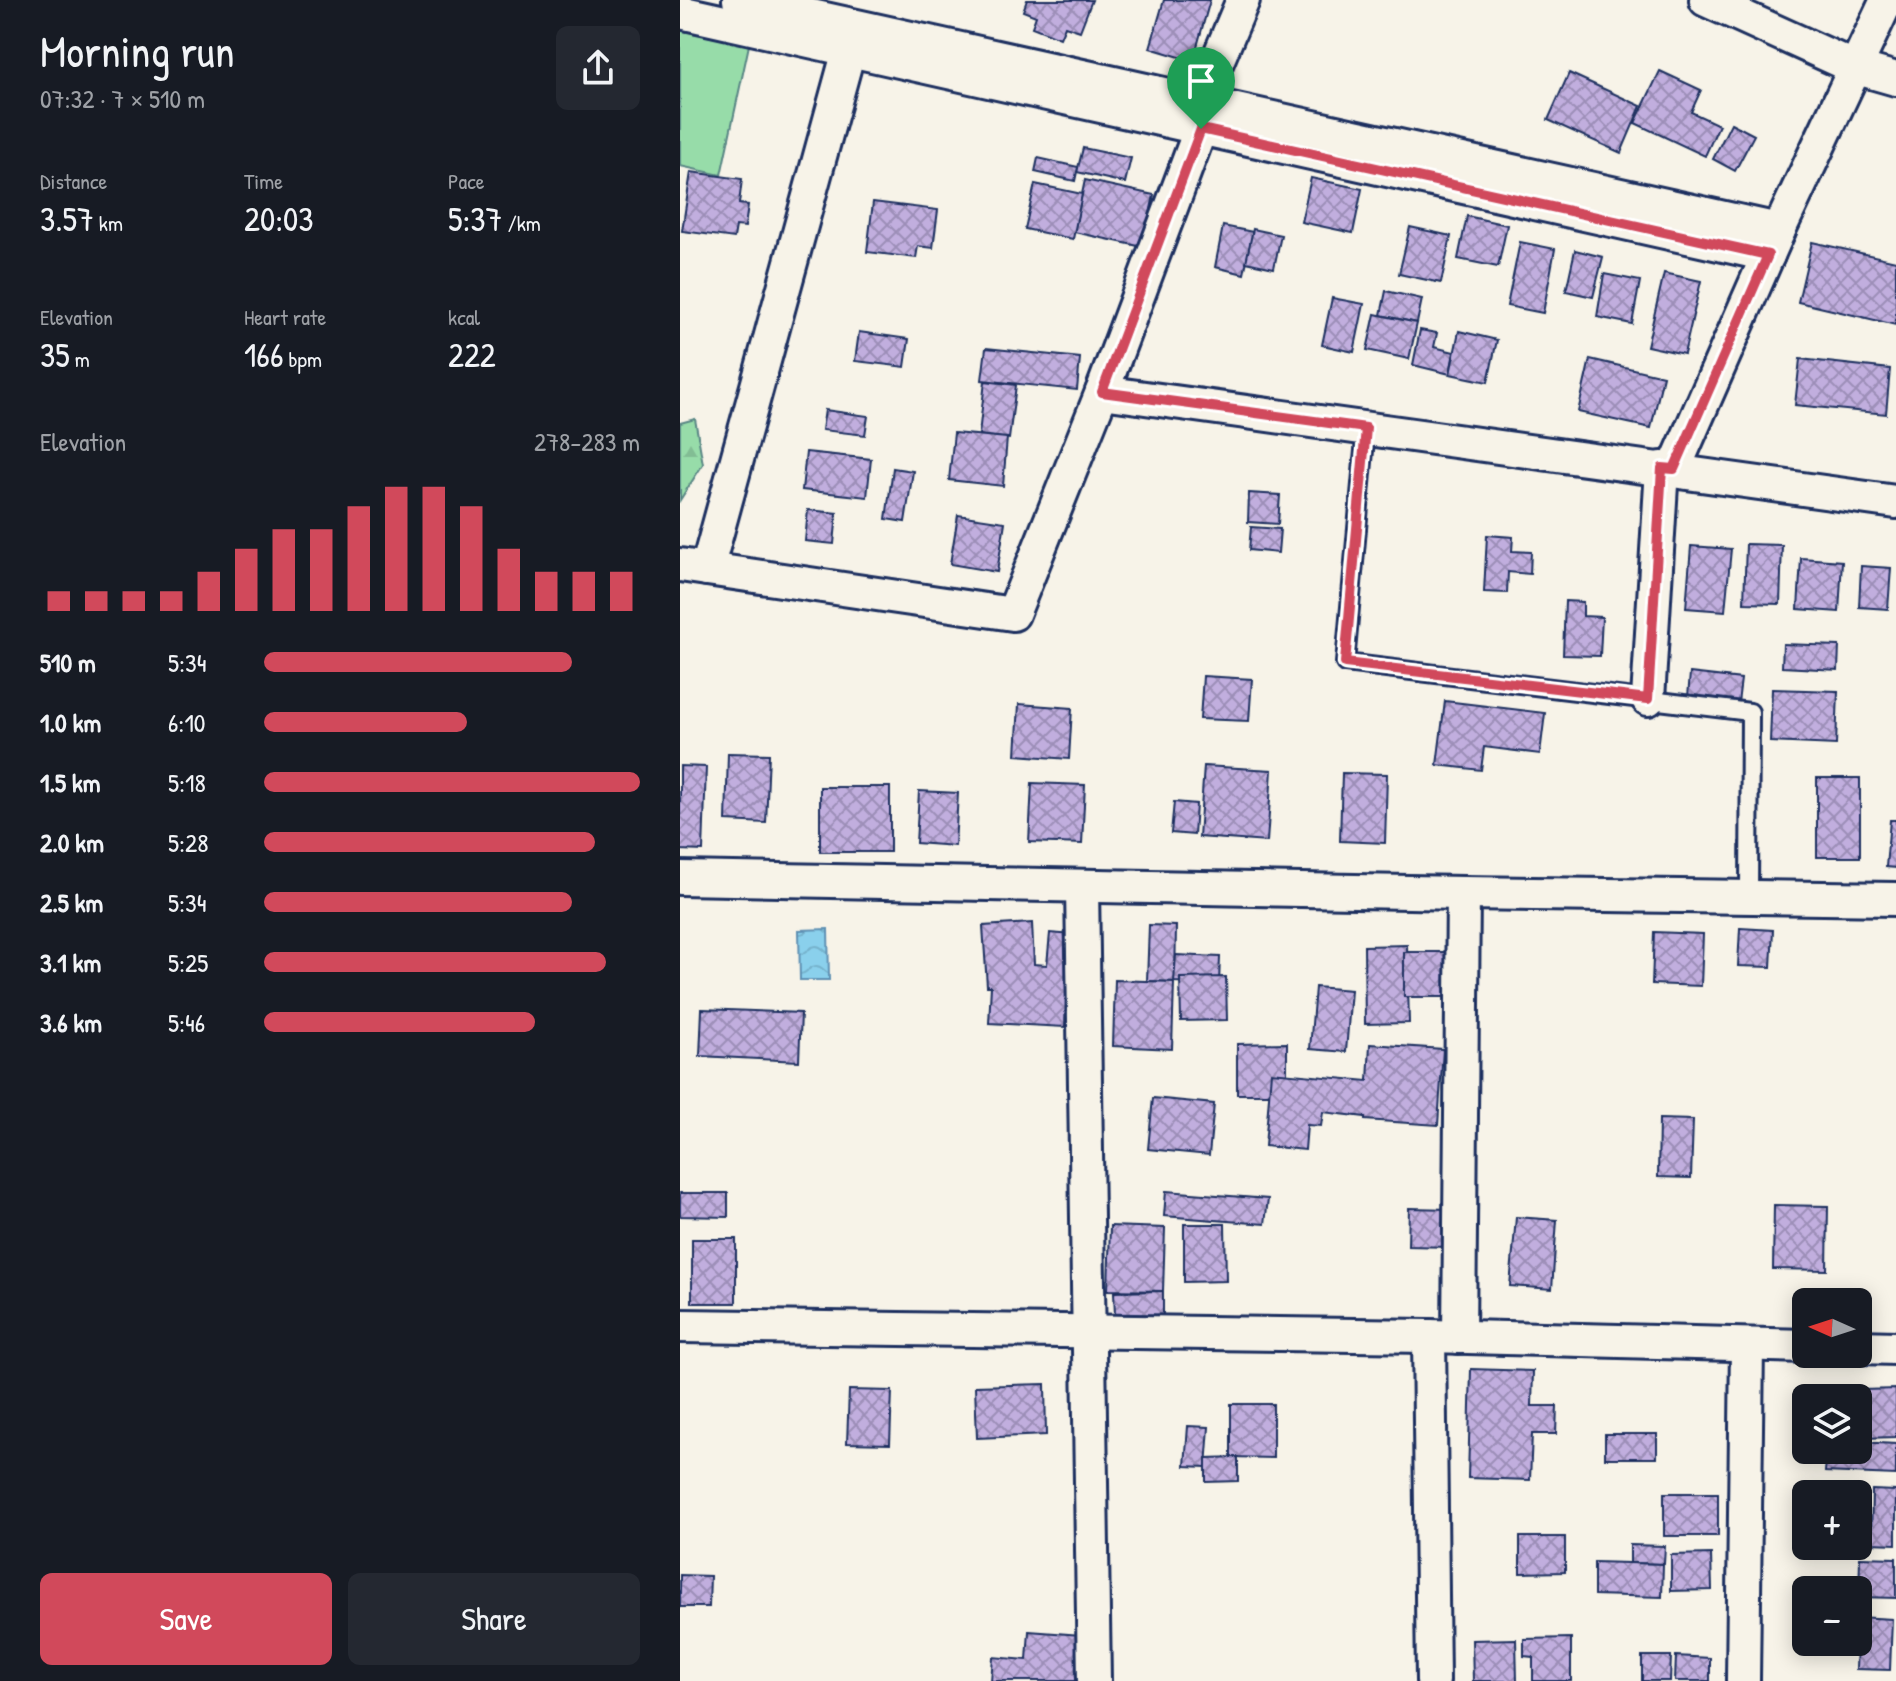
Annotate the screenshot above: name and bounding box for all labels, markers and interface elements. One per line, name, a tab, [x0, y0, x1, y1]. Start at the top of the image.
text: Morning run	[40, 21, 235, 81]
button: share	[556, 26, 640, 110]
pin	[1167, 47, 1235, 129]
icon: arrive	[1179, 59, 1223, 103]
text: 07:32 · 7 × 510 m	[40, 81, 205, 116]
text: Distance	[40, 166, 107, 196]
text: Time	[244, 166, 283, 196]
text: Pace	[448, 166, 485, 196]
text: 3.57	[40, 196, 94, 242]
text: 20:03	[244, 196, 314, 242]
text: 5:37	[448, 196, 502, 242]
text: km	[94, 208, 123, 238]
text: /km	[502, 208, 541, 238]
text: Elevation	[40, 302, 113, 332]
text: Heart rate	[244, 302, 326, 332]
text: kcal	[448, 302, 480, 332]
text: 35	[40, 332, 70, 378]
text: 166	[244, 332, 283, 378]
text: 222	[448, 332, 496, 378]
text: m	[70, 344, 90, 374]
text: bpm	[283, 344, 322, 374]
text: Elevation	[40, 424, 126, 459]
text: 278–283 m	[534, 424, 640, 459]
text: 510 m	[40, 645, 96, 680]
text: 5:34	[168, 645, 206, 680]
text: 1.0 km	[40, 705, 101, 740]
text: 6:10	[168, 705, 206, 740]
text: 1.5 km	[40, 765, 100, 800]
text: 5:18	[168, 765, 206, 800]
text: 2.0 km	[40, 825, 104, 860]
text: 5:28	[168, 825, 208, 860]
text: 2.5 km	[40, 885, 103, 920]
text: 5:34	[168, 885, 206, 920]
text: 3.1 km	[40, 945, 101, 980]
text: 5:25	[168, 945, 208, 980]
text: 3.6 km	[40, 1005, 102, 1040]
text: 5:46	[168, 1005, 205, 1040]
north arrow	[1792, 1288, 1872, 1368]
map controls	[1792, 1288, 1872, 1656]
button: layers	[1792, 1384, 1872, 1464]
button: +	[1792, 1480, 1872, 1560]
button: Save	[40, 1573, 332, 1665]
button: Share	[348, 1573, 640, 1665]
button: −	[1792, 1576, 1872, 1656]

